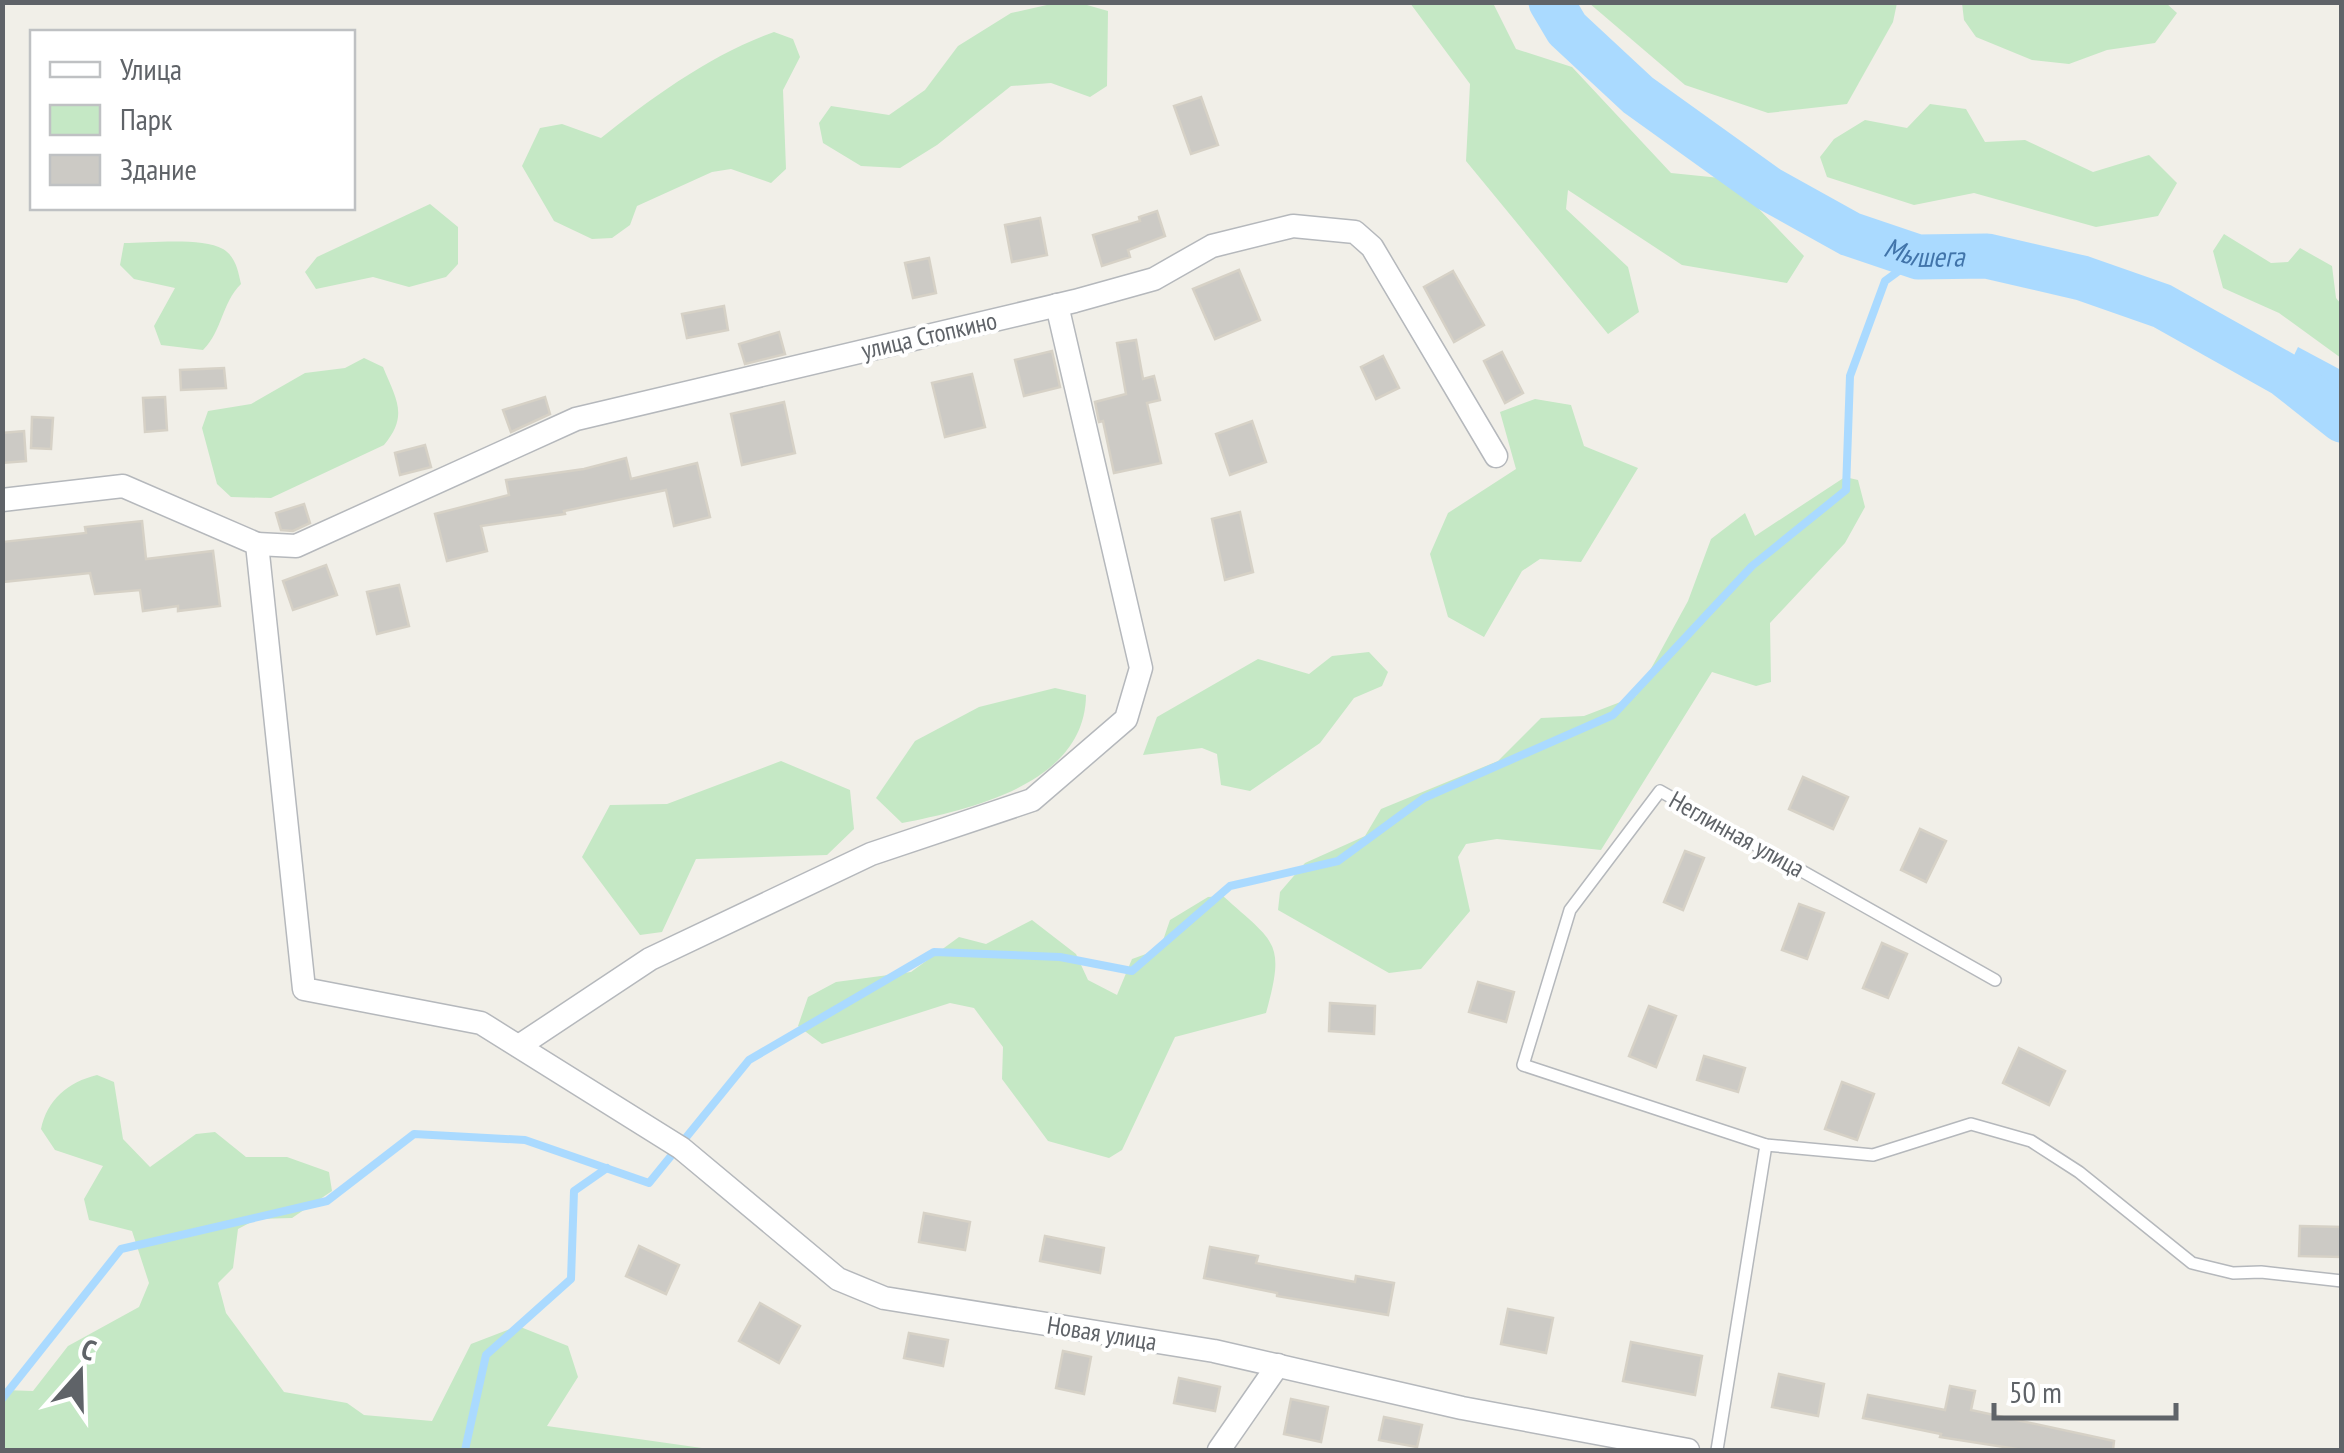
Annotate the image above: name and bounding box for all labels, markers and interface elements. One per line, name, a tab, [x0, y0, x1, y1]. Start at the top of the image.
legend	[30, 30, 355, 210]
text: Улица	[120, 49, 182, 88]
text: Парк	[120, 99, 173, 138]
text: Здание	[120, 149, 197, 188]
water label: Мышега	[1880, 228, 1966, 275]
street label: улица Стопкино	[858, 304, 1000, 366]
street label: Неглинная улица	[1664, 784, 1810, 884]
street label: Новая улица	[1045, 1309, 1159, 1357]
north arrow	[30, 1323, 130, 1423]
text: С	[76, 1329, 101, 1369]
scale bar	[1994, 1358, 2176, 1420]
text: 50 m	[2009, 1372, 2062, 1411]

